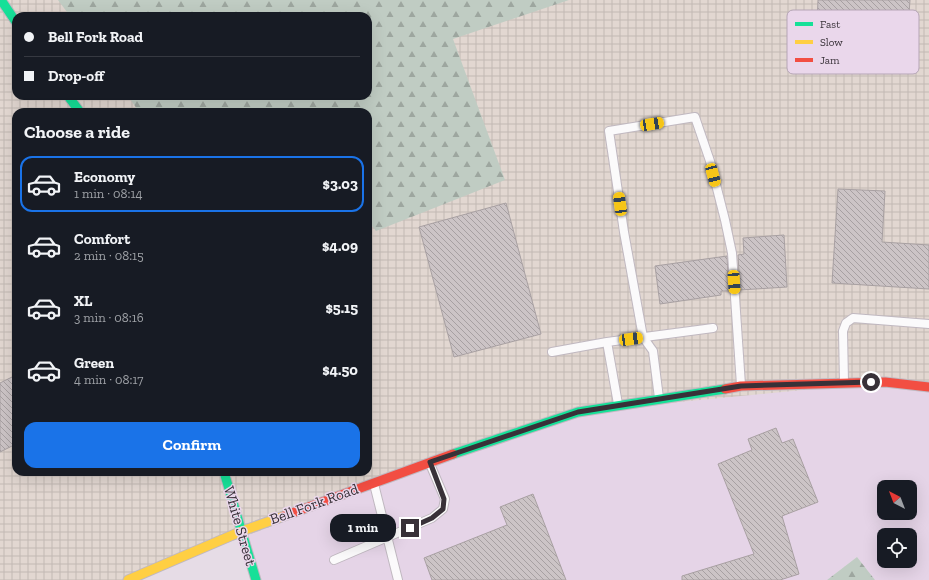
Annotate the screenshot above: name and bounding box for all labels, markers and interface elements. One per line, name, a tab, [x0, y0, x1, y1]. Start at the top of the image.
legend	[787, 10, 919, 74]
text: Fast	[820, 18, 841, 31]
text: Bell Fork Road	[48, 28, 143, 46]
text: Slow	[820, 36, 843, 49]
text: Jam	[820, 54, 840, 67]
text: Drop-off	[48, 67, 104, 85]
car	[639, 116, 665, 132]
text: Choose a ride	[24, 121, 130, 143]
car	[704, 162, 722, 188]
icon: car	[26, 166, 62, 202]
text: Economy	[74, 168, 135, 186]
text: $3.03	[323, 175, 358, 193]
text: 1 min · 08:14	[74, 186, 142, 201]
car	[612, 191, 628, 217]
icon: car	[26, 228, 62, 264]
text: Comfort	[74, 230, 130, 248]
text: $4.09	[322, 237, 358, 255]
text: 2 min · 08:15	[74, 248, 144, 263]
car	[727, 270, 741, 294]
icon: car	[26, 290, 62, 326]
text: XL	[74, 292, 92, 310]
text: $5.15	[325, 299, 358, 317]
text: 3 min · 08:16	[74, 310, 144, 325]
car	[618, 331, 644, 347]
icon: car	[26, 352, 62, 388]
text: Green	[74, 354, 114, 372]
text: $4.50	[322, 361, 358, 379]
text: 4 min · 08:17	[74, 372, 143, 387]
route start	[862, 373, 880, 391]
button: Confirm	[24, 422, 360, 468]
street label: Bell Fork Road	[267, 479, 361, 528]
north arrow	[877, 480, 917, 520]
map controls	[877, 480, 917, 568]
street label: White Street	[220, 484, 260, 568]
callout: 1 min	[330, 514, 396, 542]
route end	[401, 519, 419, 537]
text: 1 min	[348, 520, 378, 535]
button: locate	[877, 528, 917, 568]

